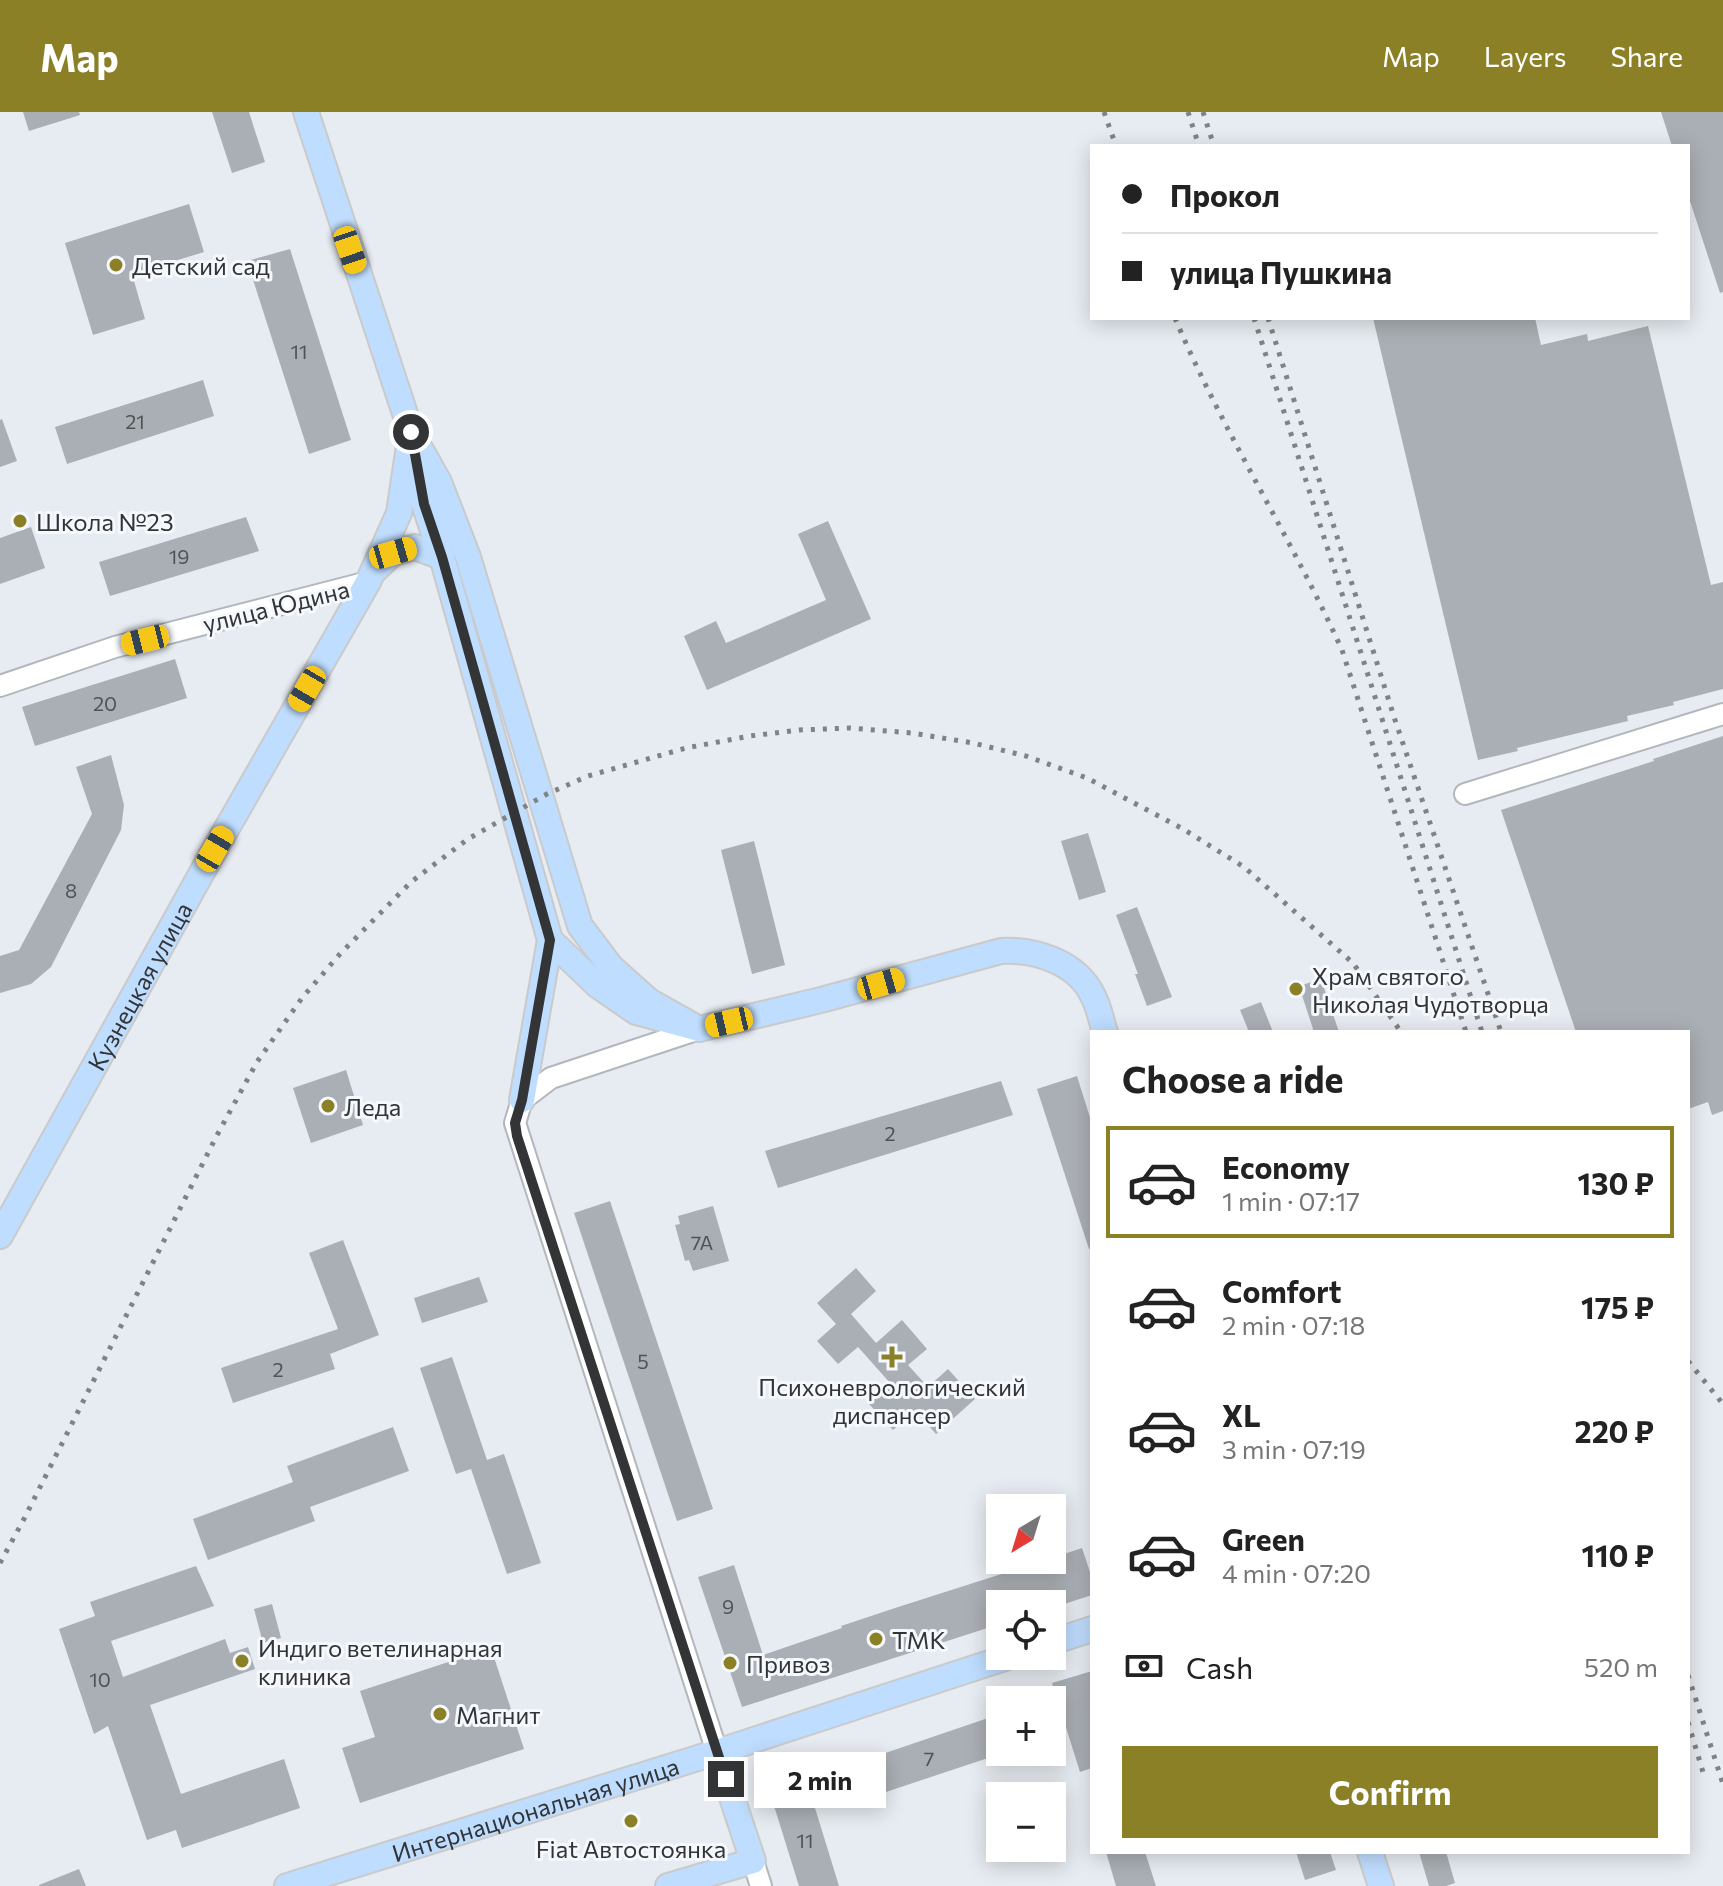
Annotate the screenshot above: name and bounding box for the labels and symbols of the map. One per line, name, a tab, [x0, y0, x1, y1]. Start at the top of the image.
car	[331, 223, 369, 277]
place label: Детский сад	[132, 251, 270, 280]
marker: Детский сад	[107, 256, 125, 274]
house number: 11	[290, 339, 308, 363]
house number: 21	[125, 409, 145, 433]
route start	[393, 414, 429, 450]
place label: Школа №23	[36, 507, 174, 536]
marker: Школа №23	[11, 512, 29, 530]
car	[367, 535, 419, 571]
house number: 19	[169, 544, 189, 568]
street label: улица Юдина	[200, 574, 352, 638]
car	[119, 623, 171, 657]
car	[285, 662, 329, 716]
house number: 20	[93, 691, 117, 715]
car	[193, 822, 237, 876]
house number: 8	[65, 878, 77, 902]
street label: Кузнецкая улица	[81, 897, 197, 1075]
place label: Храм святого Николая Чудотворца	[1312, 961, 1549, 1018]
car	[855, 966, 907, 1002]
marker: Храм святого Николая Чудотворца	[1287, 980, 1305, 998]
car	[703, 1005, 755, 1039]
place label: Леда	[344, 1092, 401, 1121]
marker: Леда	[319, 1097, 337, 1115]
house number: 2	[884, 1121, 896, 1145]
house number: 7А	[691, 1230, 714, 1254]
marker: Психоневрологический диспансер	[881, 1346, 903, 1368]
house number: 5	[637, 1349, 649, 1373]
house number: 2	[272, 1357, 284, 1381]
place label: Психоневрологический диспансер	[758, 1372, 1026, 1429]
north arrow	[986, 1494, 1066, 1574]
house number: 9	[722, 1594, 734, 1618]
place label: ТМК	[892, 1625, 946, 1654]
marker: ТМК	[867, 1630, 885, 1648]
place label: Индиго ветелинарная клиника	[258, 1633, 503, 1690]
place label: Привоз	[746, 1649, 830, 1678]
marker: Индиго ветелинарная клиника	[233, 1652, 251, 1670]
marker: Привоз	[721, 1654, 739, 1672]
house number: 10	[89, 1667, 111, 1691]
place label: Магнит	[456, 1700, 540, 1729]
marker: Магнит	[431, 1705, 449, 1723]
house number: 7	[924, 1746, 934, 1770]
street label: Интернациональная улица	[388, 1750, 682, 1867]
callout: 2 min	[754, 1751, 886, 1807]
route end	[708, 1761, 744, 1797]
marker: Fiat Автостоянка	[622, 1812, 640, 1830]
house number: 11	[796, 1828, 814, 1852]
place label: Fiat Автостоянка	[536, 1834, 726, 1863]

